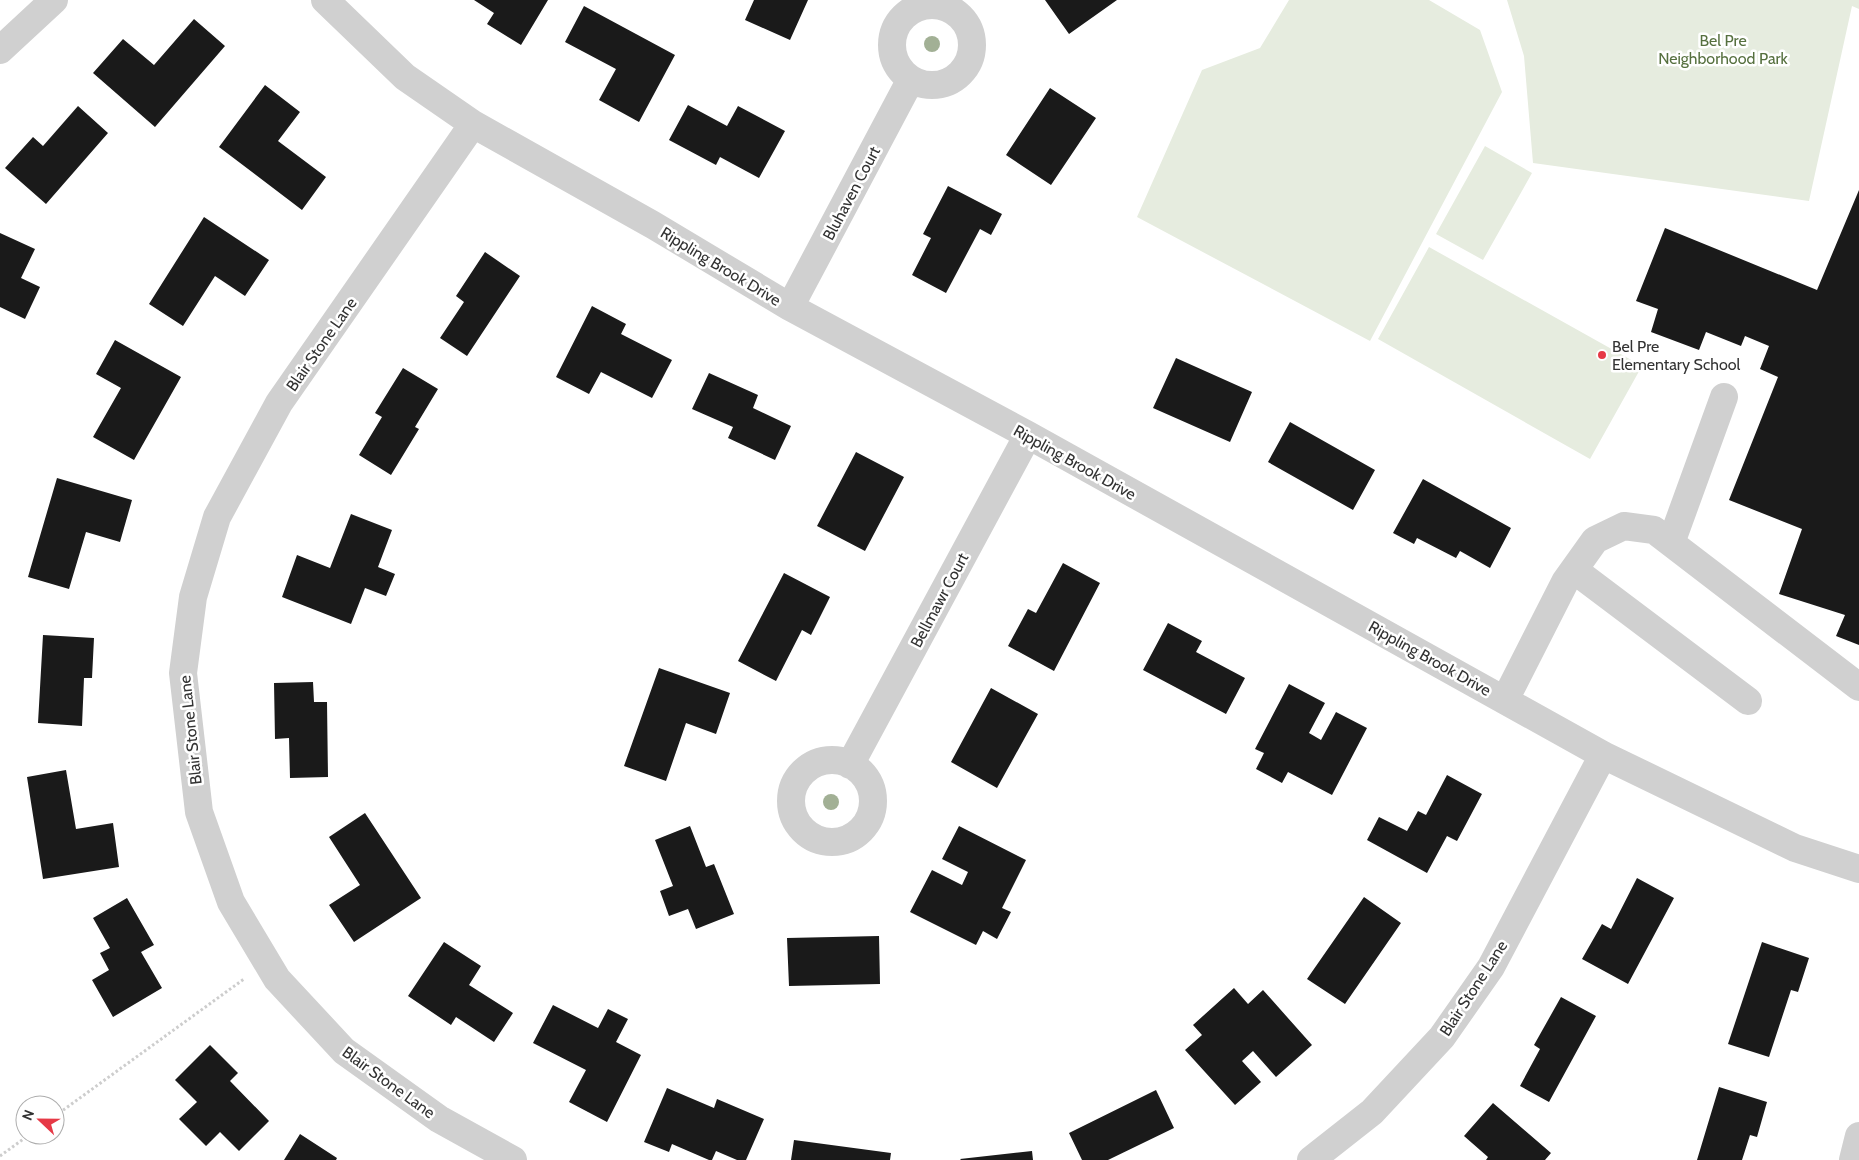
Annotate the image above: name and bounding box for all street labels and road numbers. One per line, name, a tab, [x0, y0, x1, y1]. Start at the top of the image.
street label: Bluhaven Court	[819, 143, 884, 243]
street label: Rippling Brook Drive	[657, 223, 784, 310]
street label: Blair Stone Lane	[282, 294, 361, 395]
street label: Rippling Brook Drive	[1010, 421, 1139, 504]
street label: Bellmawr Court	[907, 549, 973, 651]
street label: Rippling Brook Drive	[1365, 617, 1494, 700]
street label: Blair Stone Lane	[175, 674, 206, 786]
street label: Blair Stone Lane	[1436, 937, 1511, 1039]
street label: Blair Stone Lane	[339, 1042, 439, 1122]

